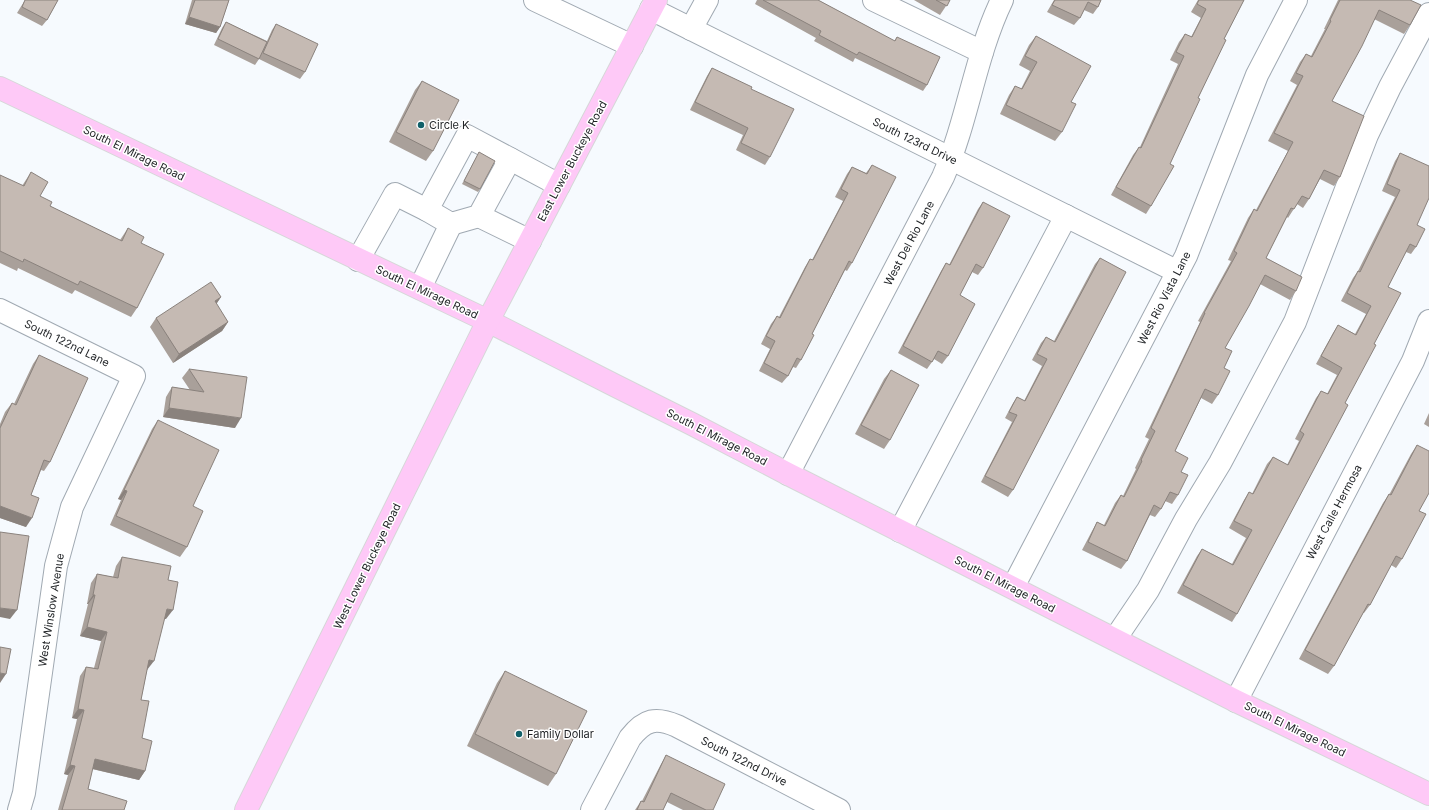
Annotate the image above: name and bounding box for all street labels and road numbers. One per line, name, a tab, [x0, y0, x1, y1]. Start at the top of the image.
street label: East Lower Buckeye Road	[534, 98, 610, 224]
street label: South 123rd Drive	[870, 114, 960, 168]
street label: South El Mirage Road	[81, 122, 187, 184]
street label: West Del Rio Lane	[881, 198, 937, 288]
street label: West Rio Vista Lane	[1134, 249, 1194, 347]
street label: South El Mirage Road	[374, 262, 480, 322]
street label: South 122nd Lane	[22, 316, 112, 370]
street label: South El Mirage Road	[664, 405, 770, 469]
street label: West Calle Hermosa	[1303, 462, 1365, 562]
street label: West Lower Buckeye Road	[330, 501, 404, 631]
street label: West Winslow Avenue	[35, 552, 67, 668]
street label: South El Mirage Road	[952, 552, 1058, 616]
street label: South El Mirage Road	[1242, 698, 1348, 760]
street label: South 122nd Drive	[699, 733, 789, 789]

